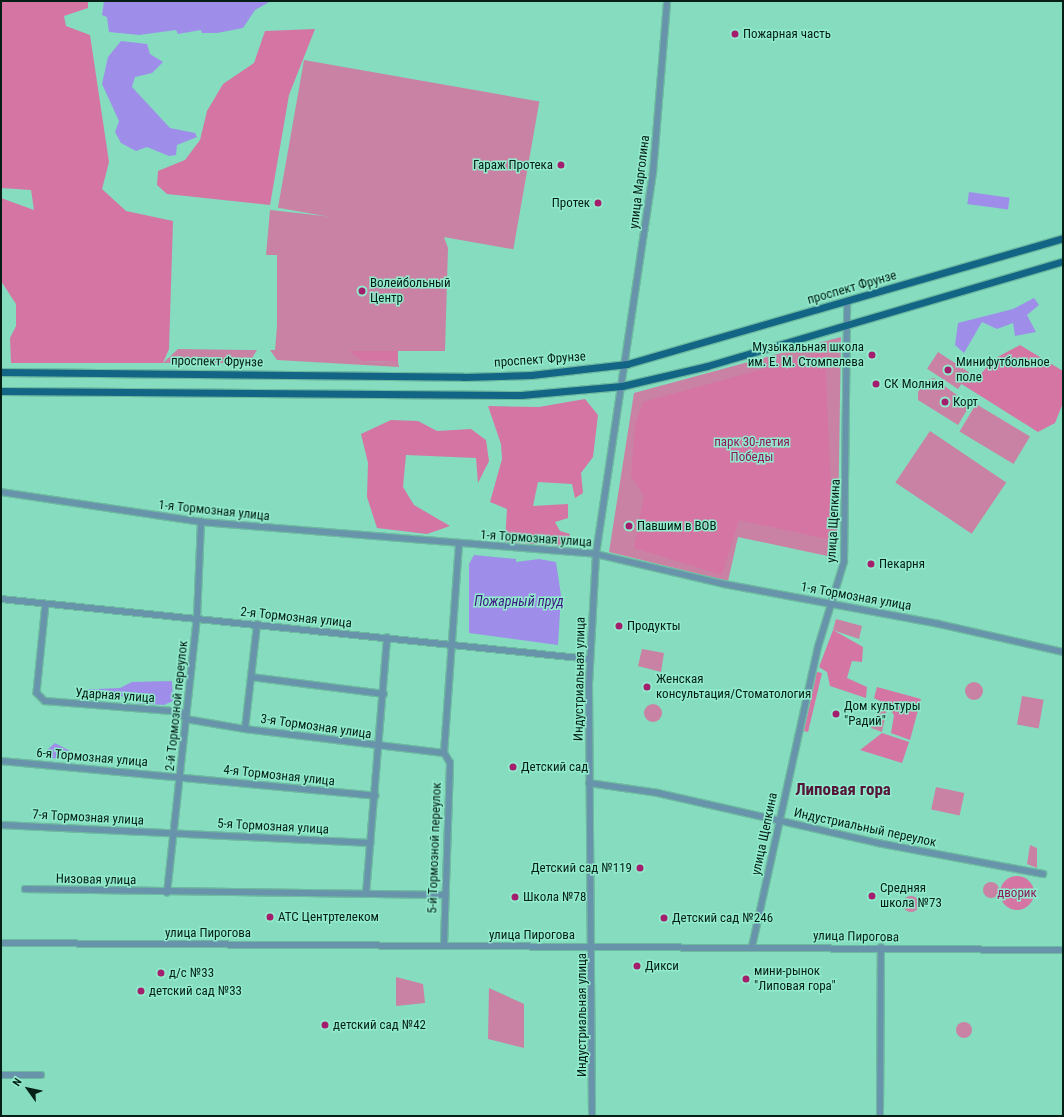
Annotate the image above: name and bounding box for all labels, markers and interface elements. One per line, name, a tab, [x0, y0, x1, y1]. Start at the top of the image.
place label: Пожарная часть	[743, 26, 831, 42]
marker: Пожарная часть	[730, 29, 740, 39]
street label: улица Марголина	[627, 134, 653, 230]
place label: Гараж Протека	[473, 157, 553, 173]
marker: Гараж Протека	[556, 160, 566, 170]
place label: Протек	[552, 195, 590, 211]
marker: Протек	[593, 198, 603, 208]
street label: проспект Фрунзе	[806, 268, 898, 308]
place label: Волейбольный Центр	[370, 276, 451, 307]
marker: Волейбольный Центр	[357, 286, 367, 296]
place label: Музыкальная школа им. Е. М. Стомпелева	[748, 340, 864, 371]
street label: проспект Фрунзе	[494, 349, 586, 371]
marker: Музыкальная школа им. Е. М. Стомпелева	[867, 350, 877, 360]
street label: проспект Фрунзе	[171, 353, 263, 371]
place label: Минифутбольное поле	[956, 355, 1050, 386]
marker: Минифутбольное поле	[943, 365, 953, 375]
place label: СК Молния	[884, 376, 944, 392]
marker: СК Молния	[871, 379, 881, 389]
place label: Корт	[953, 394, 978, 410]
marker: Корт	[940, 397, 950, 407]
park label: парк 30-летия Победы	[714, 435, 790, 466]
street label: улица Щепкина	[824, 479, 844, 563]
street label: 1-я Тормозная улица	[157, 497, 271, 525]
place label: Павшим в ВОВ	[637, 518, 717, 534]
marker: Павшим в ВОВ	[624, 521, 634, 531]
street label: 1-я Тормозная улица	[479, 527, 593, 551]
place label: Пекарня	[879, 556, 925, 572]
marker: Пекарня	[866, 559, 876, 569]
street label: 1-я Тормозная улица	[799, 580, 913, 614]
water label: Пожарный пруд	[474, 593, 564, 609]
street label: 2-я Тормозная улица	[239, 604, 353, 632]
street label: Индустриальная улица	[571, 617, 589, 741]
place label: Продукты	[627, 618, 681, 634]
marker: Продукты	[614, 621, 624, 631]
street label: 2-й Тормозной переулок	[162, 640, 192, 772]
place label: Женская консультация/Стоматология	[656, 672, 811, 703]
marker: Женская консультация/Стоматология	[641, 681, 653, 693]
street label: Ударная улица	[75, 685, 155, 707]
place label: Дом культуры "Радий"	[844, 699, 921, 730]
marker: Дом культуры "Радий"	[831, 709, 841, 719]
street label: 3-я Тормозная улица	[259, 711, 373, 743]
street label: 6-я Тормозная улица	[35, 745, 149, 771]
place label: Детский сад	[521, 759, 588, 775]
street label: 4-я Тормозная улица	[222, 762, 336, 790]
marker: Детский сад	[508, 762, 518, 772]
district label: Липовая гора	[795, 780, 891, 800]
street label: 5-й Тормозной переулок	[425, 782, 445, 914]
street label: улица Щепкина	[749, 791, 781, 877]
street label: Индустриальный переулок	[792, 805, 938, 851]
street label: 7-я Тормозная улица	[32, 807, 144, 829]
street label: 5-я Тормозная улица	[217, 816, 329, 838]
place label: Детский сад №119	[531, 860, 632, 876]
marker: Детский сад №119	[635, 863, 645, 873]
street label: Низовая улица	[56, 871, 136, 889]
place label: Средняя школа №73	[880, 881, 942, 912]
park label: дворик	[997, 885, 1037, 901]
place label: Школа №78	[523, 889, 586, 905]
marker: Средняя школа №73	[867, 891, 877, 901]
marker: Школа №78	[510, 892, 520, 902]
place label: АТС Центртелеком	[278, 909, 379, 925]
place label: Детский сад №246	[672, 910, 773, 926]
marker: АТС Центртелеком	[265, 912, 275, 922]
marker: Детский сад №246	[659, 913, 669, 923]
street label: улица Пирогова	[165, 925, 251, 941]
street label: улица Пирогова	[489, 927, 575, 943]
street label: улица Пирогова	[813, 928, 899, 946]
street label: Индустриальная улица	[574, 953, 590, 1077]
place label: Дикси	[645, 958, 679, 974]
marker: Дикси	[632, 961, 642, 971]
place label: мини-рынок "Липовая гора"	[754, 964, 836, 995]
place label: д/с №33	[169, 965, 214, 981]
marker: д/с №33	[156, 968, 166, 978]
marker: мини-рынок "Липовая гора"	[741, 974, 751, 984]
place label: детский сад №33	[149, 983, 242, 999]
marker: детский сад №33	[136, 986, 146, 996]
place label: детский сад №42	[333, 1017, 426, 1033]
marker: детский сад №42	[320, 1020, 330, 1030]
north arrow	[8, 1069, 48, 1109]
text: N	[10, 1076, 25, 1089]

